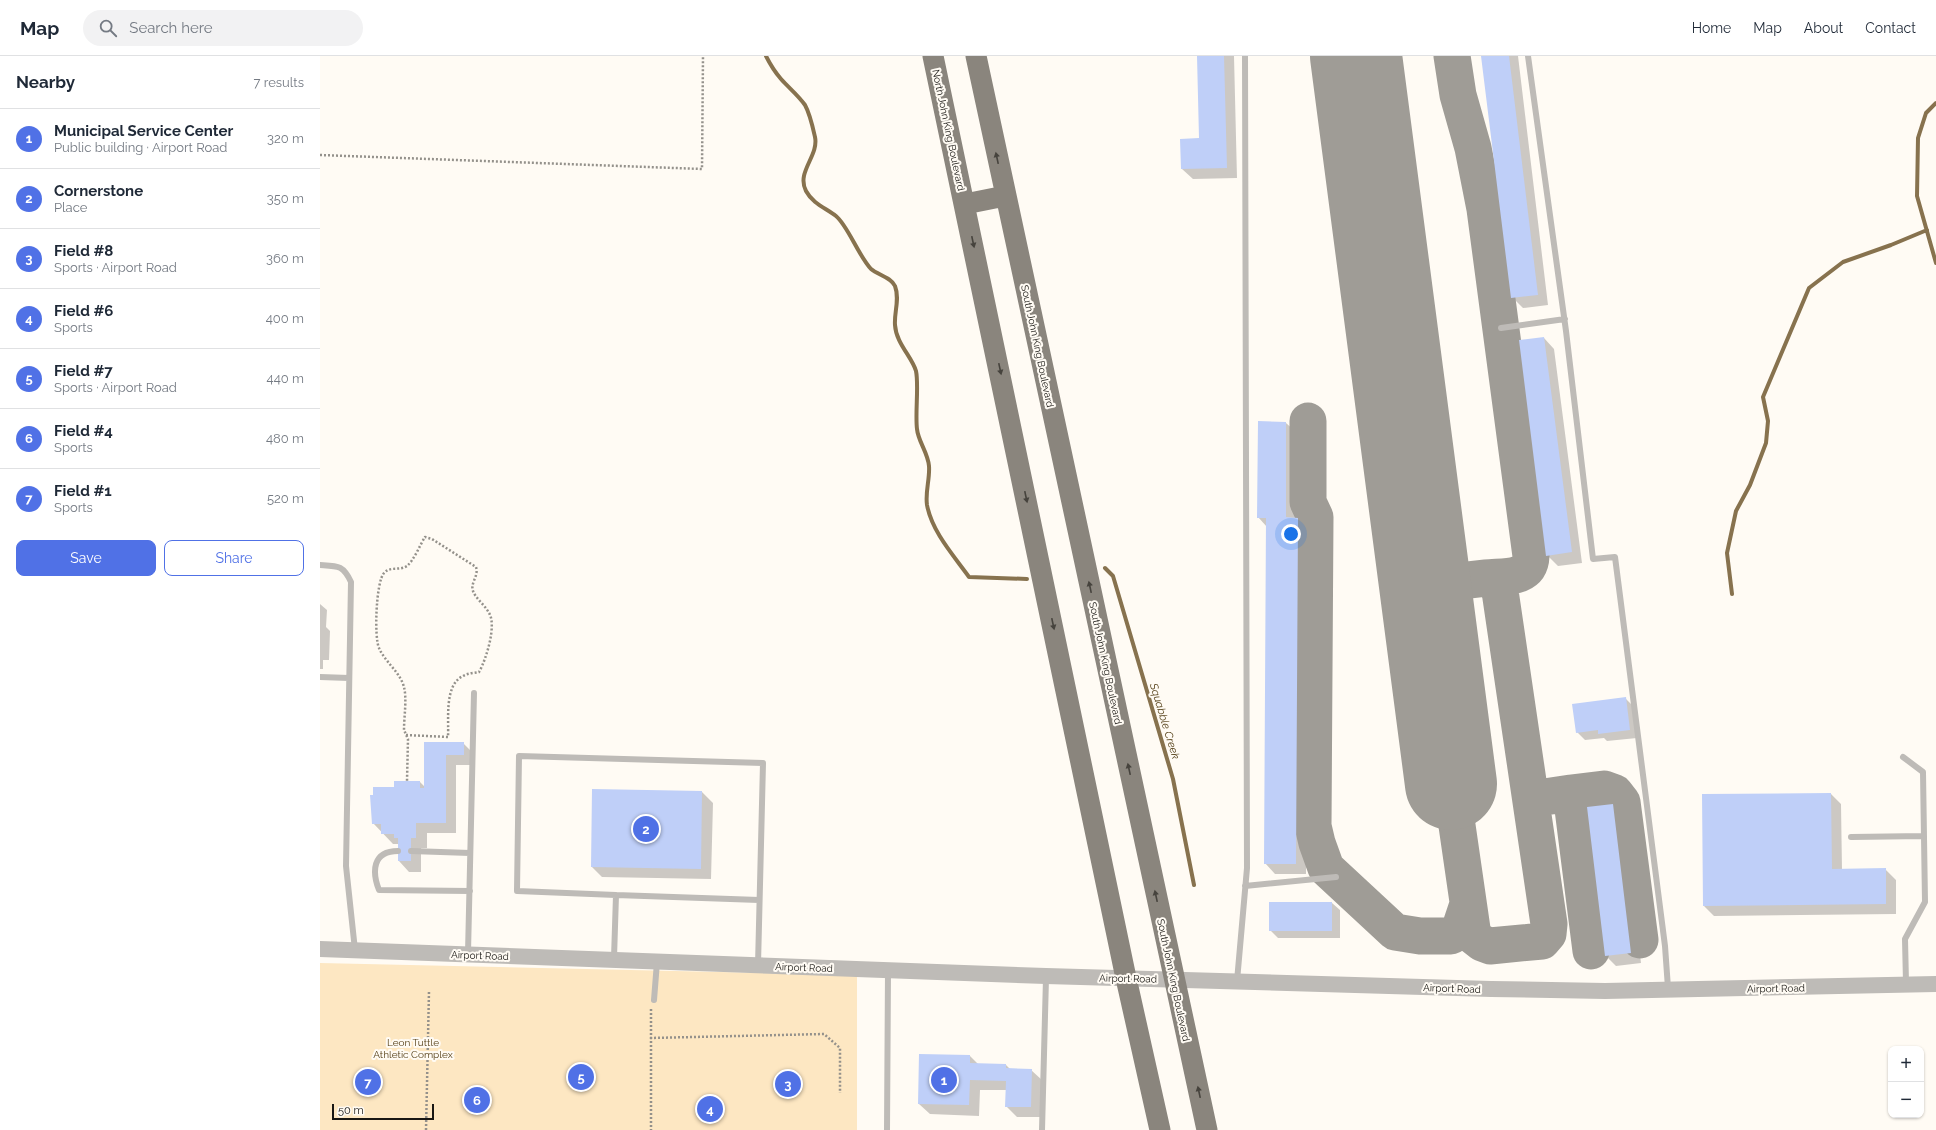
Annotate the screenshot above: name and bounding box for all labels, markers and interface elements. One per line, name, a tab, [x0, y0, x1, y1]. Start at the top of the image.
search box	[83, 10, 363, 46]
text: Map	[20, 17, 59, 39]
icon: search	[97, 17, 119, 39]
text: Search here	[129, 19, 213, 37]
text: Home	[1692, 20, 1731, 36]
text: Map	[1753, 20, 1782, 36]
text: About	[1804, 20, 1843, 36]
text: Contact	[1865, 20, 1916, 36]
street label: North John King Boulevard	[930, 68, 967, 192]
text: Nearby	[16, 72, 75, 92]
text: 7 results	[254, 75, 304, 90]
text: Municipal Service Center	[54, 122, 233, 140]
text: 1	[26, 131, 32, 146]
text: 320 m	[267, 131, 304, 146]
text: Public building · Airport Road	[54, 140, 227, 155]
one-way arrow	[994, 151, 1000, 164]
text: Cornerstone	[54, 182, 143, 200]
text: 2	[25, 191, 33, 206]
text: 350 m	[267, 191, 304, 206]
text: Place	[54, 200, 87, 215]
one-way arrow	[971, 236, 977, 248]
text: Field #8	[54, 242, 113, 260]
text: 3	[25, 251, 33, 266]
text: 360 m	[266, 251, 304, 266]
text: Sports · Airport Road	[54, 260, 177, 275]
street label: South John King Boulevard	[1019, 284, 1056, 408]
text: Field #6	[54, 302, 113, 320]
text: 4	[25, 311, 33, 326]
text: 400 m	[266, 311, 304, 326]
text: Sports	[54, 320, 93, 335]
text: Field #7	[54, 362, 113, 380]
one-way arrow	[997, 363, 1003, 376]
text: 5	[25, 371, 33, 386]
text: 440 m	[267, 371, 304, 386]
text: Sports · Airport Road	[54, 380, 177, 395]
text: Field #4	[54, 422, 113, 440]
text: 6	[25, 431, 33, 446]
text: 480 m	[266, 431, 304, 446]
text: Sports	[54, 440, 93, 455]
text: Field #1	[54, 482, 112, 500]
one-way arrow	[1023, 490, 1029, 503]
text: 7	[25, 491, 33, 506]
text: 520 m	[267, 491, 304, 506]
text: Sports	[54, 500, 93, 515]
your location	[1281, 524, 1301, 544]
button: Save	[16, 540, 156, 576]
button: Share	[164, 540, 304, 576]
one-way arrow	[1086, 581, 1092, 594]
street label: South John King Boulevard	[1087, 601, 1124, 725]
one-way arrow	[1050, 618, 1056, 630]
water label: Squabble Creek	[1146, 681, 1182, 761]
one-way arrow	[1126, 763, 1132, 775]
pin: 2	[633, 814, 659, 844]
one-way arrow	[1153, 890, 1159, 903]
street label: South John King Boulevard	[1155, 918, 1192, 1042]
street label: Airport Road	[451, 949, 509, 962]
street label: Airport Road	[775, 961, 833, 974]
street label: Airport Road	[1099, 972, 1157, 985]
street label: Airport Road	[1423, 982, 1481, 995]
street label: Airport Road	[1747, 982, 1805, 995]
park label: Leon Tuttle Athletic Complex	[373, 1037, 453, 1060]
map controls	[1888, 1046, 1924, 1118]
button: +	[1888, 1046, 1924, 1082]
pin: 5	[568, 1062, 594, 1092]
pin: 1	[931, 1065, 957, 1095]
pin: 7	[355, 1067, 381, 1097]
pin: 3	[775, 1069, 801, 1099]
button: −	[1888, 1082, 1924, 1118]
pin: 6	[464, 1085, 490, 1115]
one-way arrow	[1195, 1086, 1201, 1098]
pin: 4	[697, 1094, 723, 1124]
scale bar	[332, 1102, 434, 1121]
text: 50 m	[338, 1104, 364, 1117]

